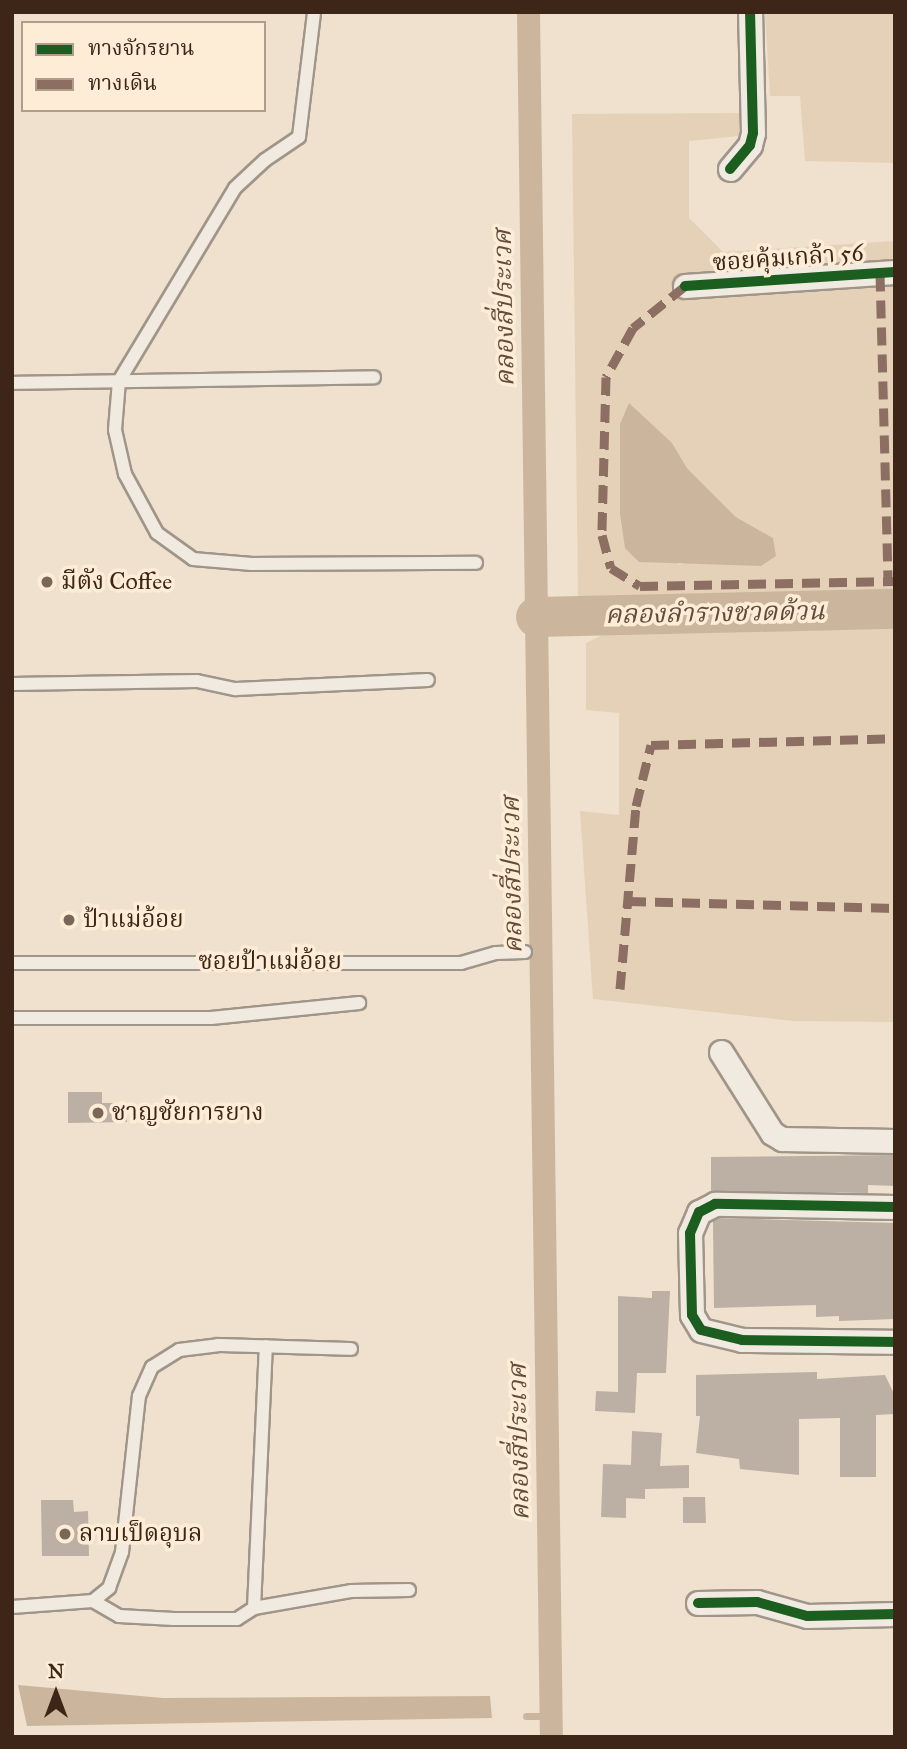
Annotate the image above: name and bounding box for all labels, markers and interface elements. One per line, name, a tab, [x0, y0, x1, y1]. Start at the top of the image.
legend	[21, 21, 266, 112]
text: ทางจักรยาน	[88, 35, 194, 61]
text: ทางเดิน	[88, 70, 157, 96]
water label: คลองสี่ประเวศ	[487, 229, 521, 387]
street label: ซอยคุ้มเกล้า 56	[711, 238, 865, 278]
place label: มีตัง Coffee	[61, 568, 172, 596]
marker: มีตัง Coffee	[39, 574, 55, 590]
water label: คลองลำรางชวดด้วน	[605, 595, 825, 631]
water label: คลองสี่ประเวศ	[495, 796, 529, 954]
place label: ป้าแม่อ้อย	[83, 906, 184, 934]
marker: ป้าแม่อ้อย	[61, 912, 77, 928]
street label: ซอยป้าแม่อ้อย	[198, 948, 342, 976]
place label: ชาญชัยการยาง	[112, 1099, 263, 1127]
marker: ชาญชัยการยาง	[90, 1105, 106, 1121]
water label: คลองสี่ประเวศ	[502, 1363, 536, 1521]
place label: ลาบเป็ดอุบล	[79, 1520, 202, 1548]
marker: ลาบเป็ดอุบล	[57, 1526, 73, 1542]
north arrow	[21, 1658, 91, 1728]
text: N	[48, 1660, 64, 1683]

